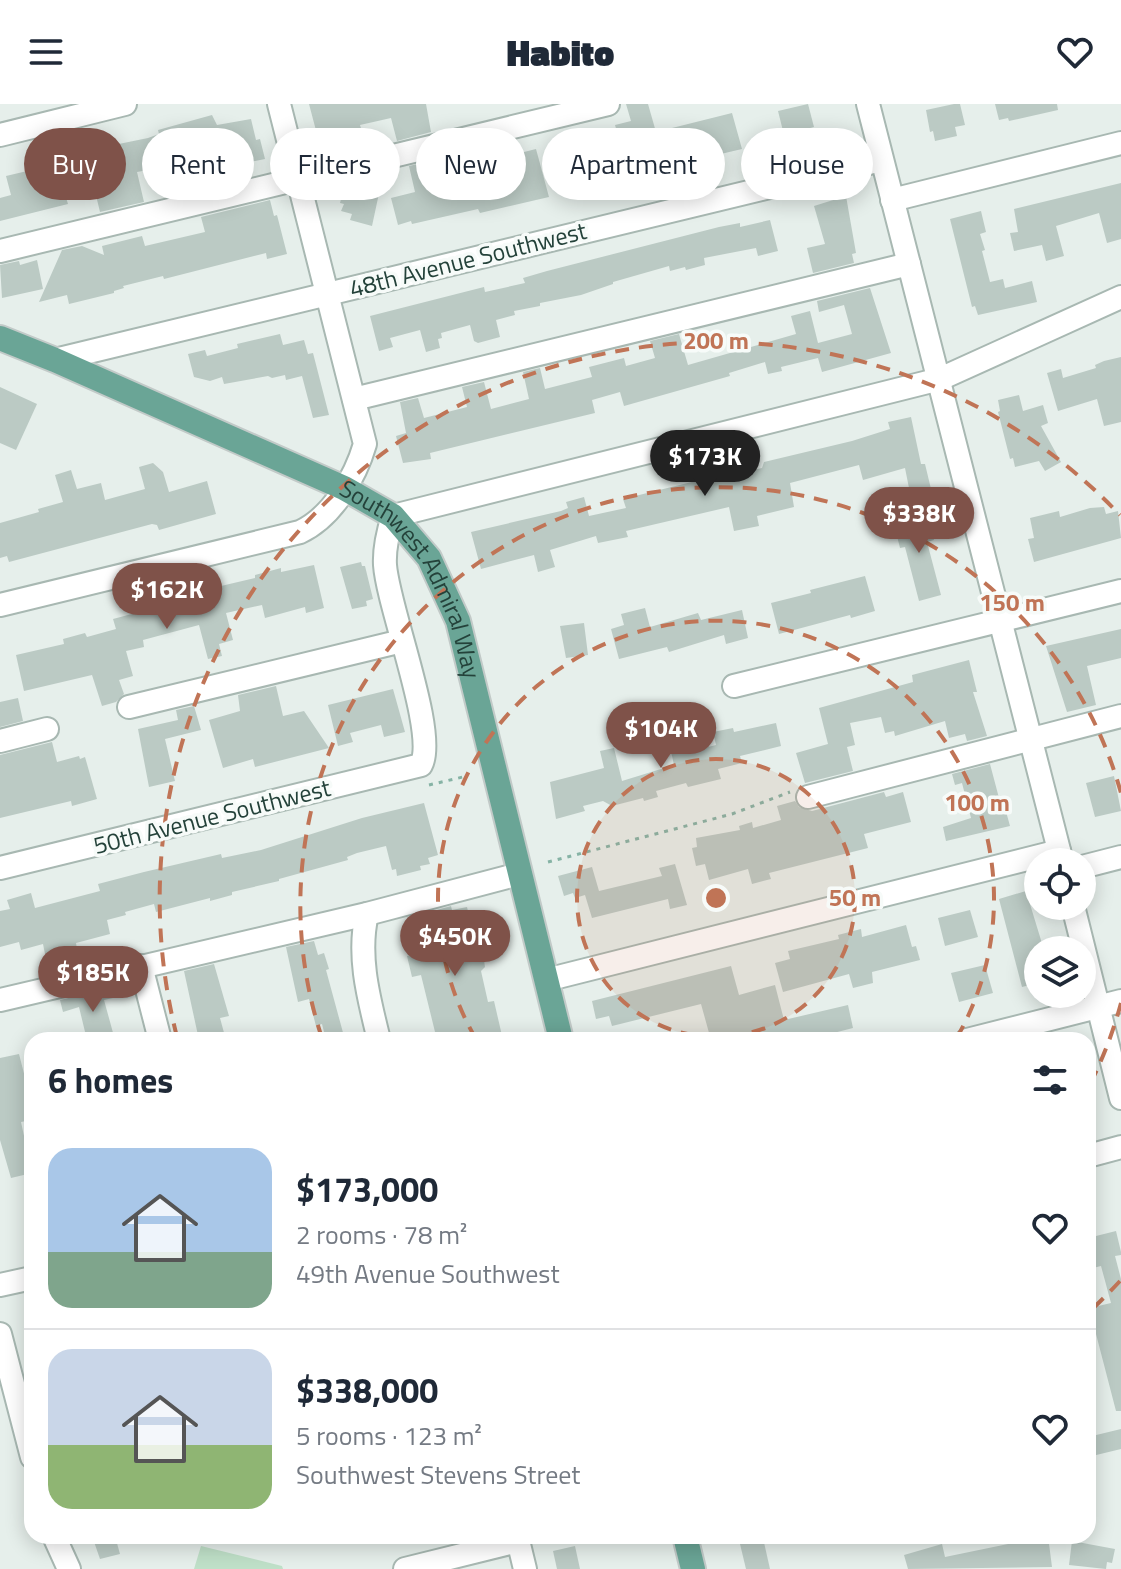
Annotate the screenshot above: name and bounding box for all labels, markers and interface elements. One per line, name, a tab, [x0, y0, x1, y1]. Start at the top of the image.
text: Habito	[507, 25, 614, 80]
icon: menu	[24, 30, 68, 74]
icon: heart	[1053, 30, 1097, 74]
chip: Buy	[24, 128, 126, 200]
chip: Rent	[142, 128, 254, 200]
chip: Filters	[270, 128, 400, 200]
chip: New	[416, 128, 526, 200]
chip: Apartment	[542, 128, 725, 200]
chip: House	[741, 128, 873, 200]
street label: 48th Avenue Southwest	[345, 212, 591, 306]
text: 200 m	[683, 322, 749, 358]
pin: $173K	[649, 430, 761, 498]
text: $173K	[668, 436, 742, 475]
street label: Southwest Admiral Way	[333, 470, 491, 683]
pin: $338K	[863, 487, 975, 555]
text: $338K	[882, 493, 956, 532]
pin: $162K	[111, 563, 223, 631]
text: $162K	[130, 569, 204, 608]
text: 150 m	[979, 584, 1045, 620]
pin: $104K	[605, 702, 717, 770]
text: $104K	[624, 708, 698, 747]
street label: 50th Avenue Southwest	[89, 769, 335, 863]
text: 100 m	[944, 784, 1010, 820]
map controls	[1024, 848, 1096, 1008]
button: locate	[1024, 848, 1096, 920]
text: 50 m	[829, 879, 881, 915]
centre of rings	[702, 884, 730, 912]
pin: $450K	[399, 910, 511, 978]
text: $450K	[418, 916, 492, 955]
button: layers	[1024, 936, 1096, 1008]
pin: $185K	[37, 946, 149, 1014]
text: $185K	[56, 952, 130, 991]
text: 6 homes	[48, 1054, 173, 1106]
icon: filters	[1028, 1058, 1072, 1102]
text: $173,000	[296, 1163, 438, 1215]
icon: home	[112, 1180, 208, 1276]
icon: heart	[1028, 1206, 1072, 1250]
text: 2 rooms · 78 m²	[296, 1215, 467, 1254]
text: 49th Avenue Southwest	[296, 1254, 560, 1293]
text: $338,000	[296, 1364, 438, 1416]
icon: home	[112, 1381, 208, 1477]
icon: heart	[1028, 1407, 1072, 1451]
text: 5 rooms · 123 m²	[296, 1416, 482, 1455]
text: Southwest Stevens Street	[296, 1455, 580, 1494]

